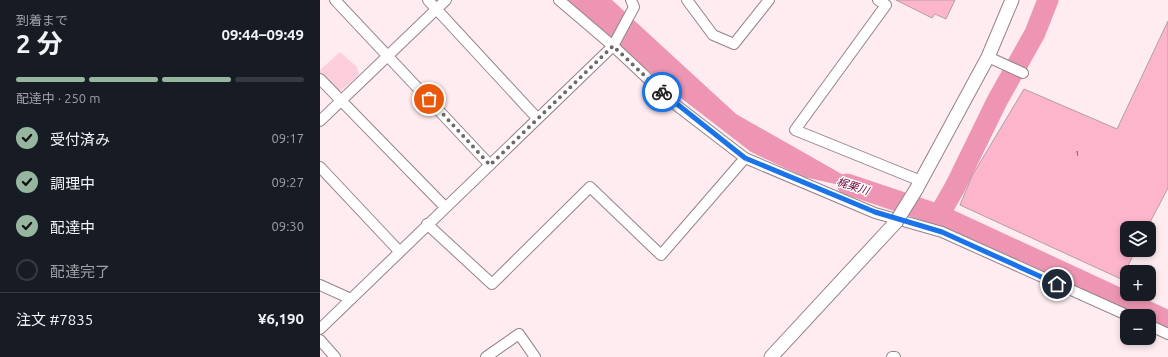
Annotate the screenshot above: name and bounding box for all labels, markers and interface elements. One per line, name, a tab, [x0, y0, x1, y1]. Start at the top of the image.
text: 到着まで	[16, 13, 68, 27]
text: 09:44–09:49	[221, 26, 304, 43]
text: 2 分	[16, 29, 63, 58]
courier	[642, 72, 682, 112]
icon: bike	[651, 81, 673, 103]
pin	[412, 82, 446, 116]
icon: bag	[418, 88, 440, 110]
text: 配達中 · 250 m	[16, 91, 100, 105]
icon: check	[16, 127, 38, 149]
text: 受付済み	[50, 131, 110, 148]
text: 09:17	[271, 131, 304, 145]
house number: 1	[1075, 149, 1079, 158]
icon: check	[16, 171, 38, 193]
text: 調理中	[50, 175, 95, 192]
text: 09:27	[271, 175, 304, 189]
water label: 梶栗川	[835, 175, 871, 197]
icon: check	[16, 215, 38, 237]
text: 配達中	[50, 219, 95, 236]
text: 09:30	[271, 219, 304, 233]
map controls	[1120, 221, 1156, 345]
button: layers	[1120, 221, 1156, 257]
text: 配達完了	[50, 263, 110, 280]
button: +	[1120, 265, 1156, 301]
pin	[1040, 267, 1074, 301]
icon: home	[1046, 273, 1068, 295]
button: −	[1120, 309, 1156, 345]
text: ¥6,190	[258, 310, 304, 327]
text: 注文 #7835	[16, 311, 93, 328]

